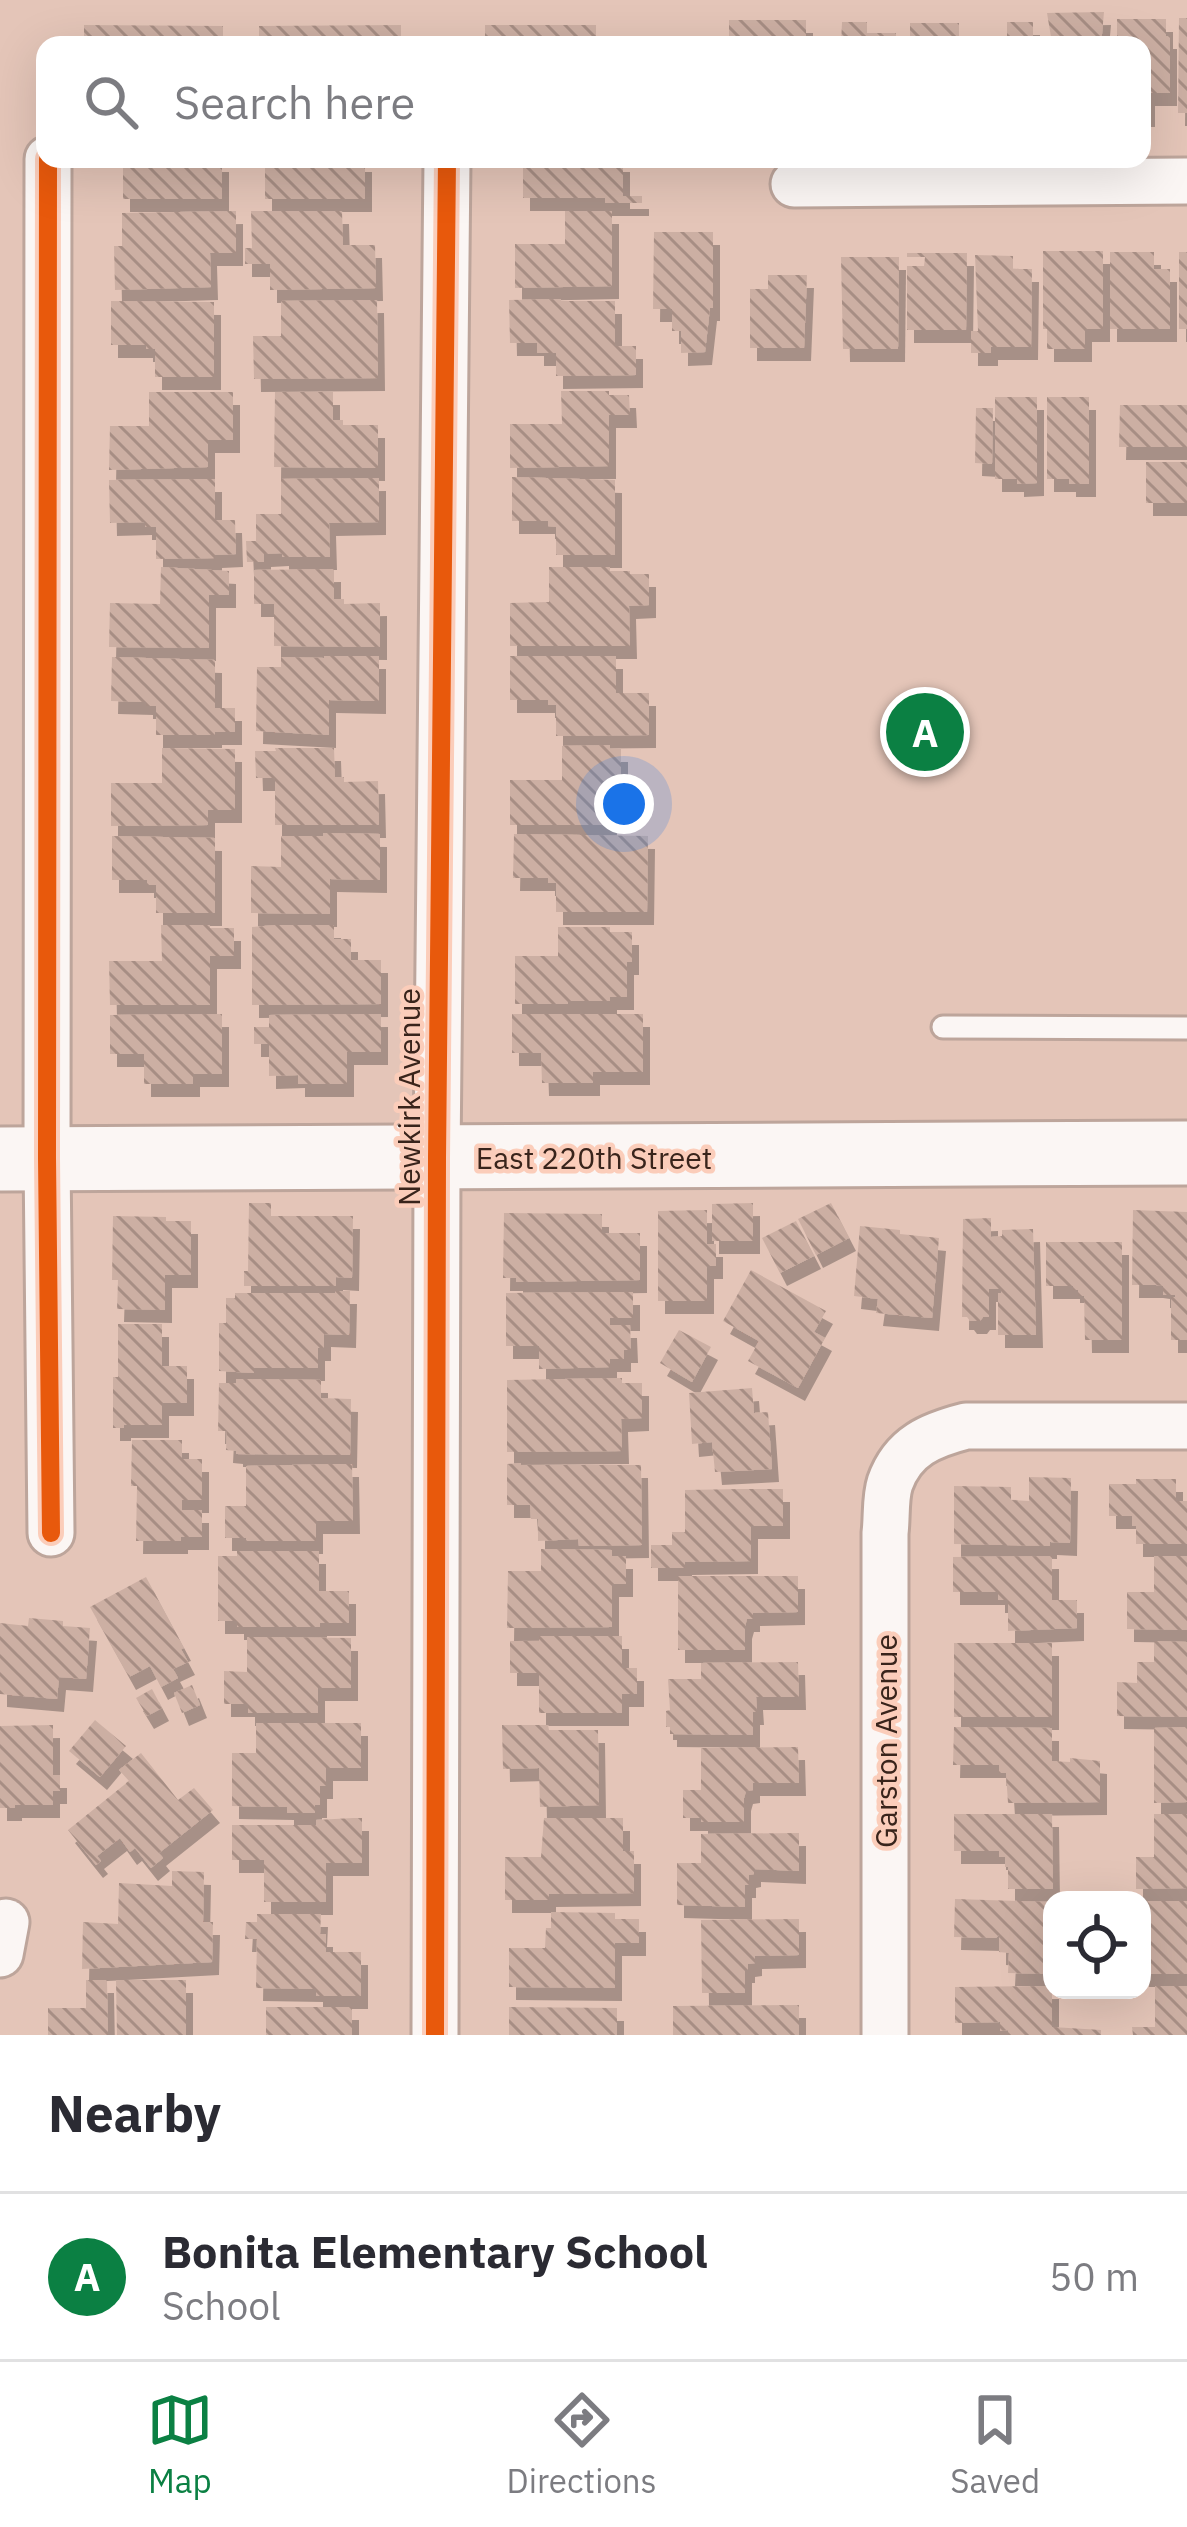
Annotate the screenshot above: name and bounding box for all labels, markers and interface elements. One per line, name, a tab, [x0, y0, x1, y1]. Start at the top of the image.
search box	[36, 36, 1151, 168]
icon: search	[78, 69, 144, 135]
text: Search here	[174, 73, 415, 131]
pin: A	[886, 687, 964, 777]
your location	[594, 774, 654, 834]
street label: Newkirk Avenue	[389, 988, 428, 1206]
street label: East 220th Street	[476, 1138, 712, 1177]
street label: Garston Avenue	[866, 1634, 905, 1848]
map controls	[1043, 1891, 1151, 1999]
button: locate	[1043, 1891, 1151, 1999]
text: Nearby	[48, 2080, 221, 2146]
text: Bonita Elementary School	[162, 2222, 708, 2280]
text: A	[74, 2251, 100, 2302]
text: 50 m	[1049, 2251, 1139, 2302]
text: School	[162, 2280, 281, 2331]
tab: Map	[147, 2387, 213, 2502]
tab: Directions	[507, 2387, 657, 2502]
tab: Saved	[950, 2387, 1040, 2502]

